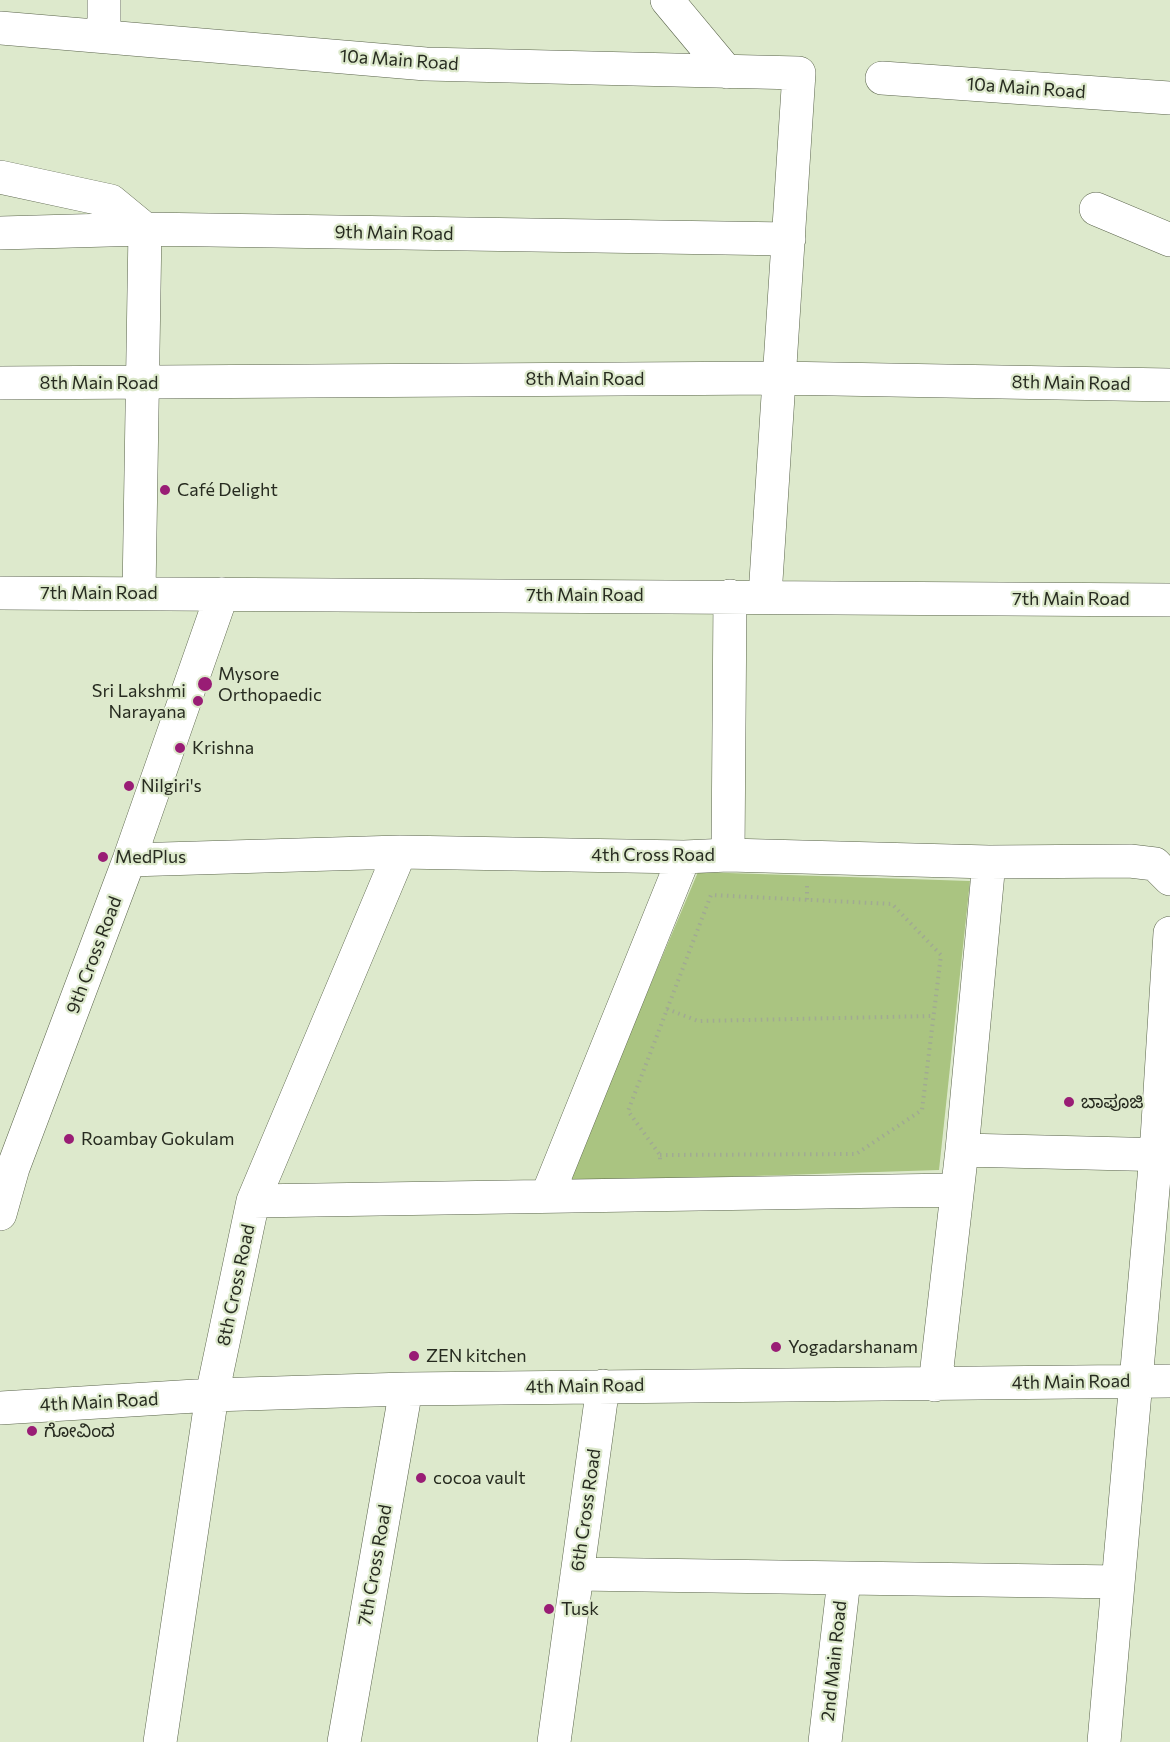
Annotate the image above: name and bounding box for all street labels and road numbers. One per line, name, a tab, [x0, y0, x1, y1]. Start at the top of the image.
street label: 10a Main Road	[339, 45, 459, 75]
street label: 10a Main Road	[966, 73, 1086, 103]
street label: 9th Main Road	[334, 221, 454, 245]
street label: 8th Main Road	[526, 368, 644, 390]
street label: 8th Main Road	[1011, 371, 1131, 395]
street label: 8th Main Road	[40, 372, 158, 394]
street label: 7th Main Road	[40, 582, 158, 604]
street label: 7th Main Road	[526, 584, 644, 606]
street label: 7th Main Road	[1012, 588, 1130, 610]
street label: 4th Cross Road	[591, 844, 715, 866]
street label: 9th Cross Road	[62, 893, 126, 1017]
street label: 8th Cross Road	[213, 1222, 259, 1348]
street label: 4th Main Road	[1011, 1370, 1131, 1394]
street label: 4th Main Road	[525, 1374, 645, 1398]
street label: 4th Main Road	[39, 1388, 159, 1416]
street label: 6th Cross Road	[567, 1447, 605, 1573]
street label: 7th Cross Road	[354, 1503, 396, 1627]
street label: 2nd Main Road	[817, 1600, 851, 1722]

